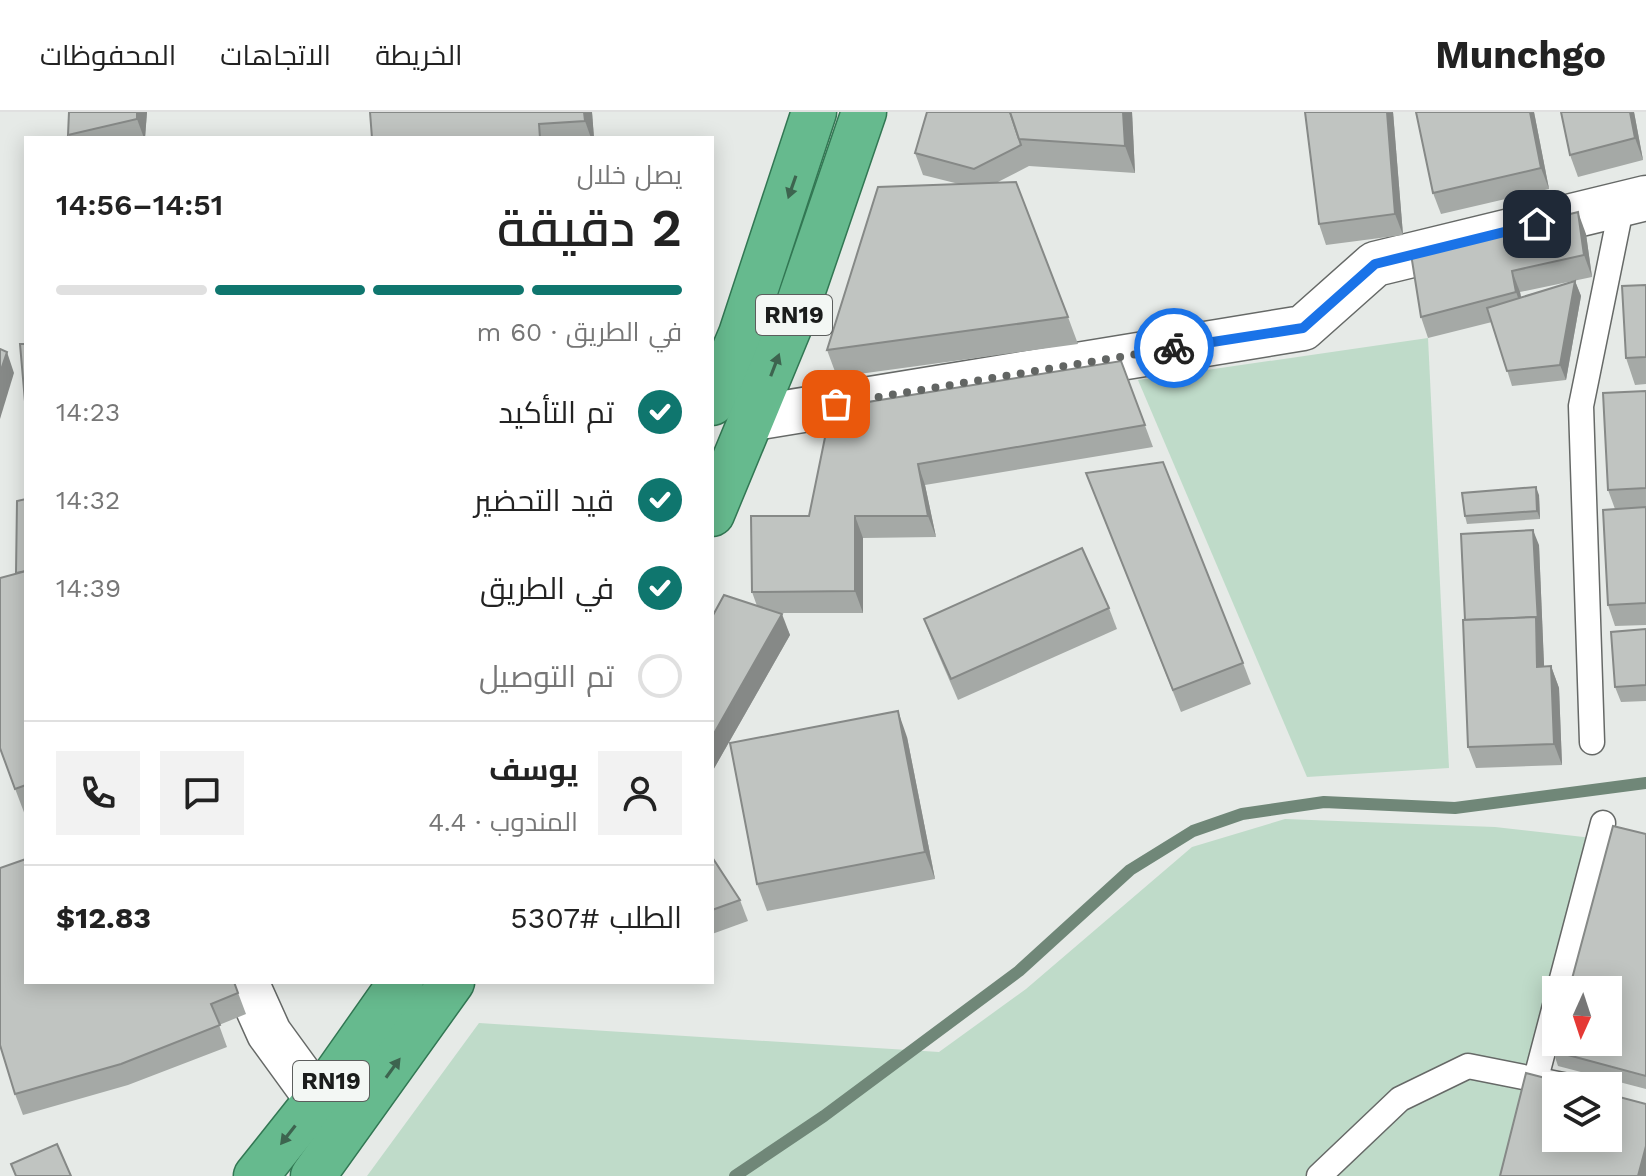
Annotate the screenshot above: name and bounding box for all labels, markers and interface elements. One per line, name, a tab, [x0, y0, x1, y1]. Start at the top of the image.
text: Munchgo	[1435, 33, 1606, 77]
text: المحفوظات	[40, 39, 176, 72]
text: الاتجاهات	[220, 39, 331, 72]
text: الخريطة	[375, 39, 463, 72]
text: يصل خلال	[577, 160, 682, 190]
one-way arrow	[785, 175, 798, 199]
text: 14:51–14:56	[56, 187, 223, 222]
pin	[1503, 190, 1571, 258]
text: 2 دقيقة	[497, 198, 682, 259]
icon: home	[1515, 202, 1559, 246]
road number: RN19	[756, 295, 832, 335]
courier	[1134, 308, 1214, 388]
text: في الطريق · 60 m	[477, 317, 682, 347]
icon: bike	[1152, 326, 1196, 370]
one-way arrow	[769, 353, 782, 377]
pin	[802, 370, 870, 438]
icon: bag	[814, 382, 858, 426]
icon: check	[638, 390, 682, 434]
text: تم التأكيد	[498, 395, 614, 430]
text: 14:23	[56, 397, 120, 427]
icon: check	[638, 478, 682, 522]
text: قيد التحضير	[474, 483, 614, 518]
text: 14:32	[56, 485, 120, 515]
icon: check	[638, 566, 682, 610]
text: في الطريق	[480, 571, 614, 606]
text: 14:39	[56, 573, 121, 603]
text: تم التوصيل	[479, 659, 614, 694]
button: phone	[56, 751, 140, 835]
button: chat	[160, 751, 244, 835]
button: person	[598, 751, 682, 835]
text: يوسف	[489, 752, 578, 787]
text: المندوب · 4.4	[428, 807, 578, 837]
text: $12.83	[56, 900, 151, 935]
text: الطلب #5307	[510, 900, 682, 935]
north arrow	[1542, 976, 1622, 1056]
map controls	[1542, 976, 1622, 1152]
one-way arrow	[385, 1058, 400, 1079]
road number: RN19	[293, 1061, 369, 1101]
button: layers	[1542, 1072, 1622, 1152]
one-way arrow	[281, 1125, 297, 1145]

